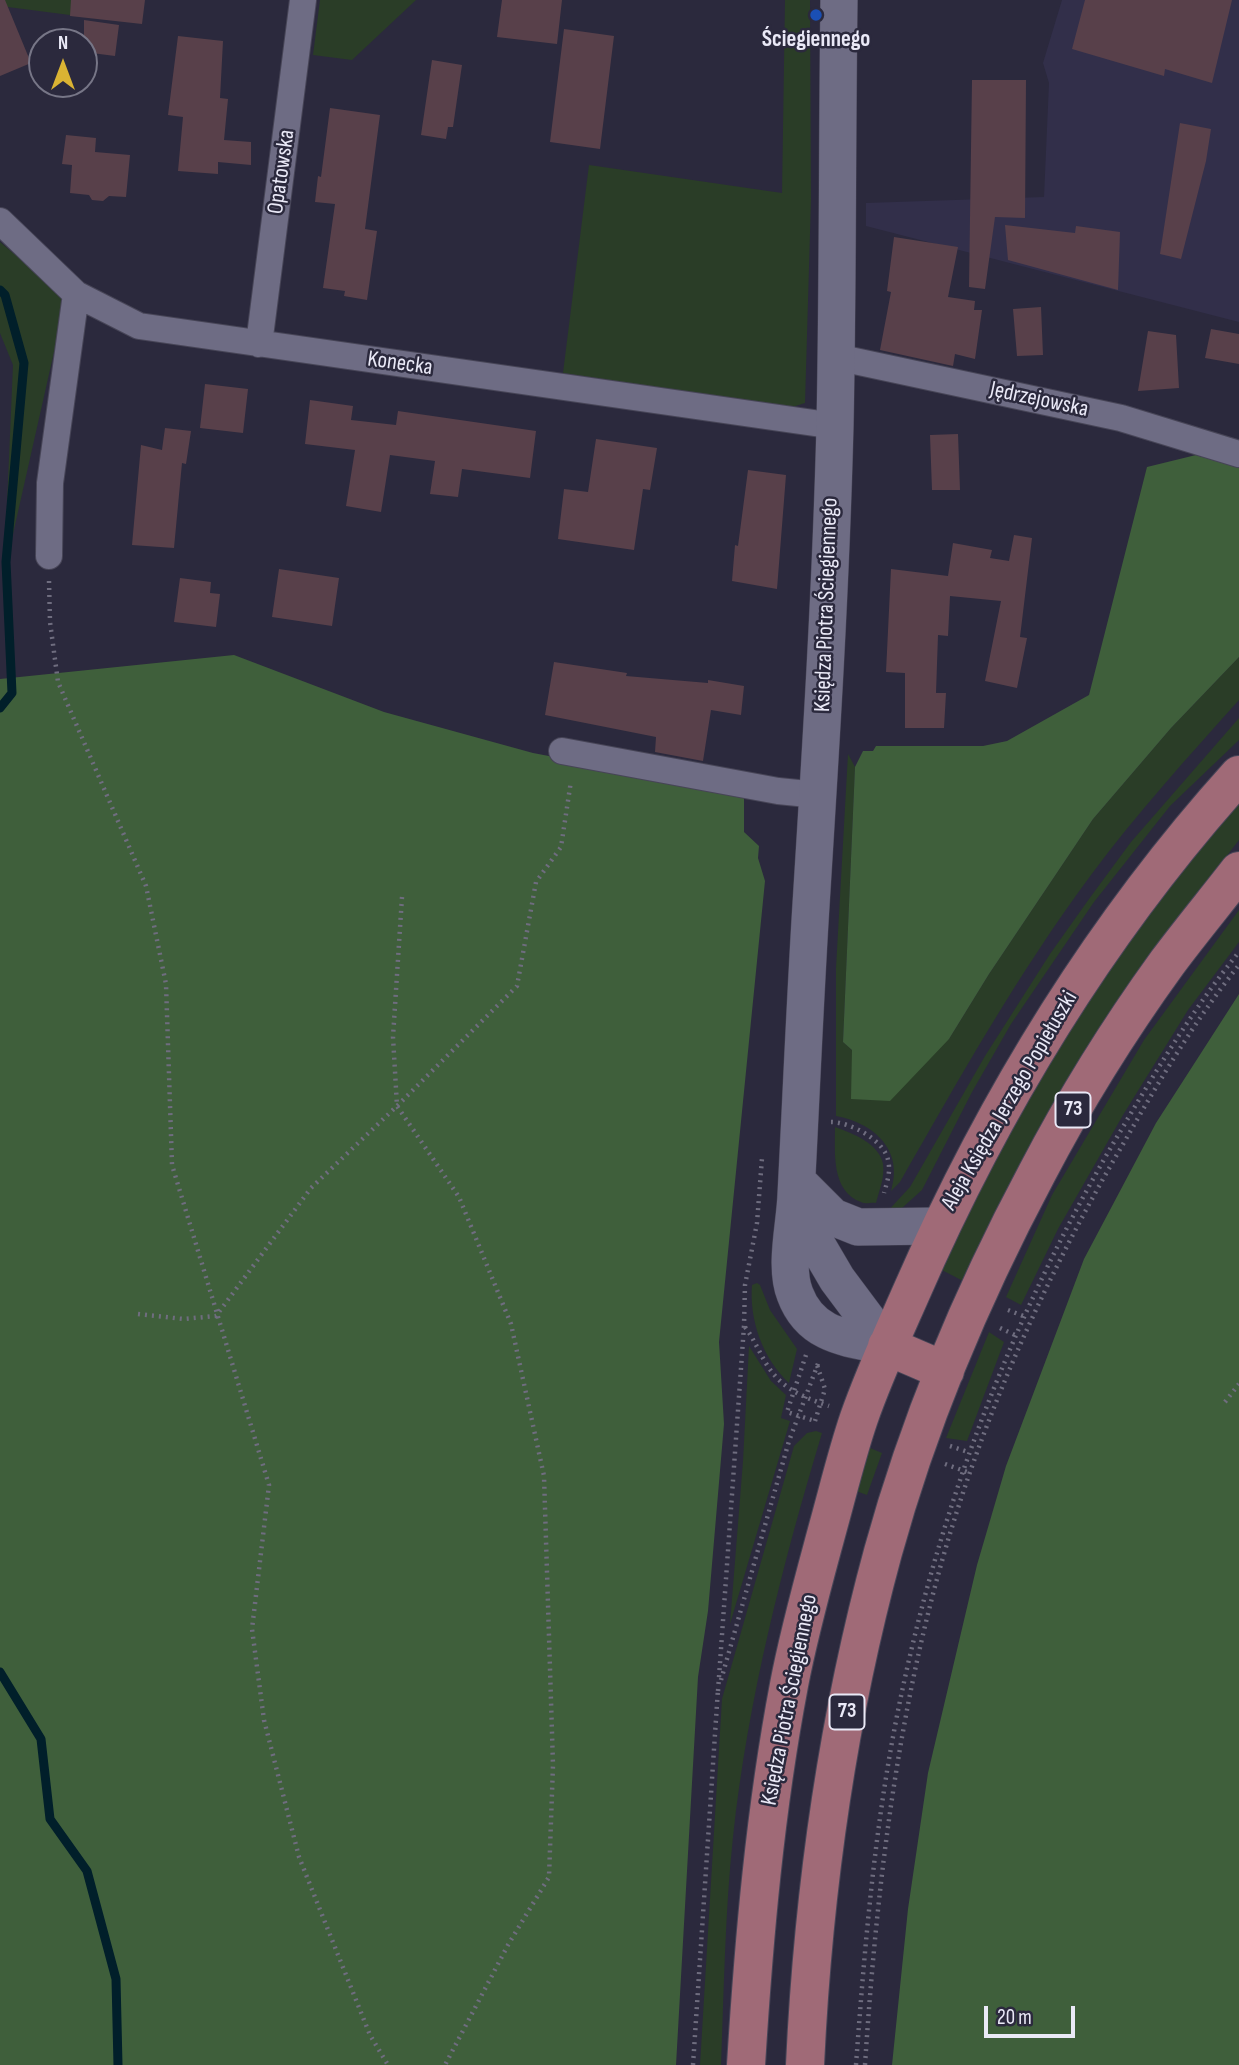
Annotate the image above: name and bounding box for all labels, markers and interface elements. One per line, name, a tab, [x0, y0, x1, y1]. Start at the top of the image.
marker: Ściegiennego	[808, 7, 824, 23]
place label: Ściegiennego	[762, 26, 870, 54]
north arrow	[28, 28, 98, 98]
text: N	[58, 32, 68, 55]
street label: Opatowska	[262, 128, 302, 216]
street label: Konecka	[366, 346, 434, 382]
street label: Jędrzejowska	[987, 376, 1091, 424]
street label: Księdza Piotra Ściegiennego	[809, 497, 845, 713]
street label: Aleja Księdza Jerzego Popiełuszki	[936, 987, 1084, 1215]
road number: 73	[1056, 1092, 1090, 1128]
street label: Księdza Piotra Ściegiennego	[756, 1592, 824, 1808]
road number: 73	[830, 1694, 864, 1730]
scale bar	[987, 1992, 1078, 2036]
text: 20 m	[997, 2005, 1032, 2030]

